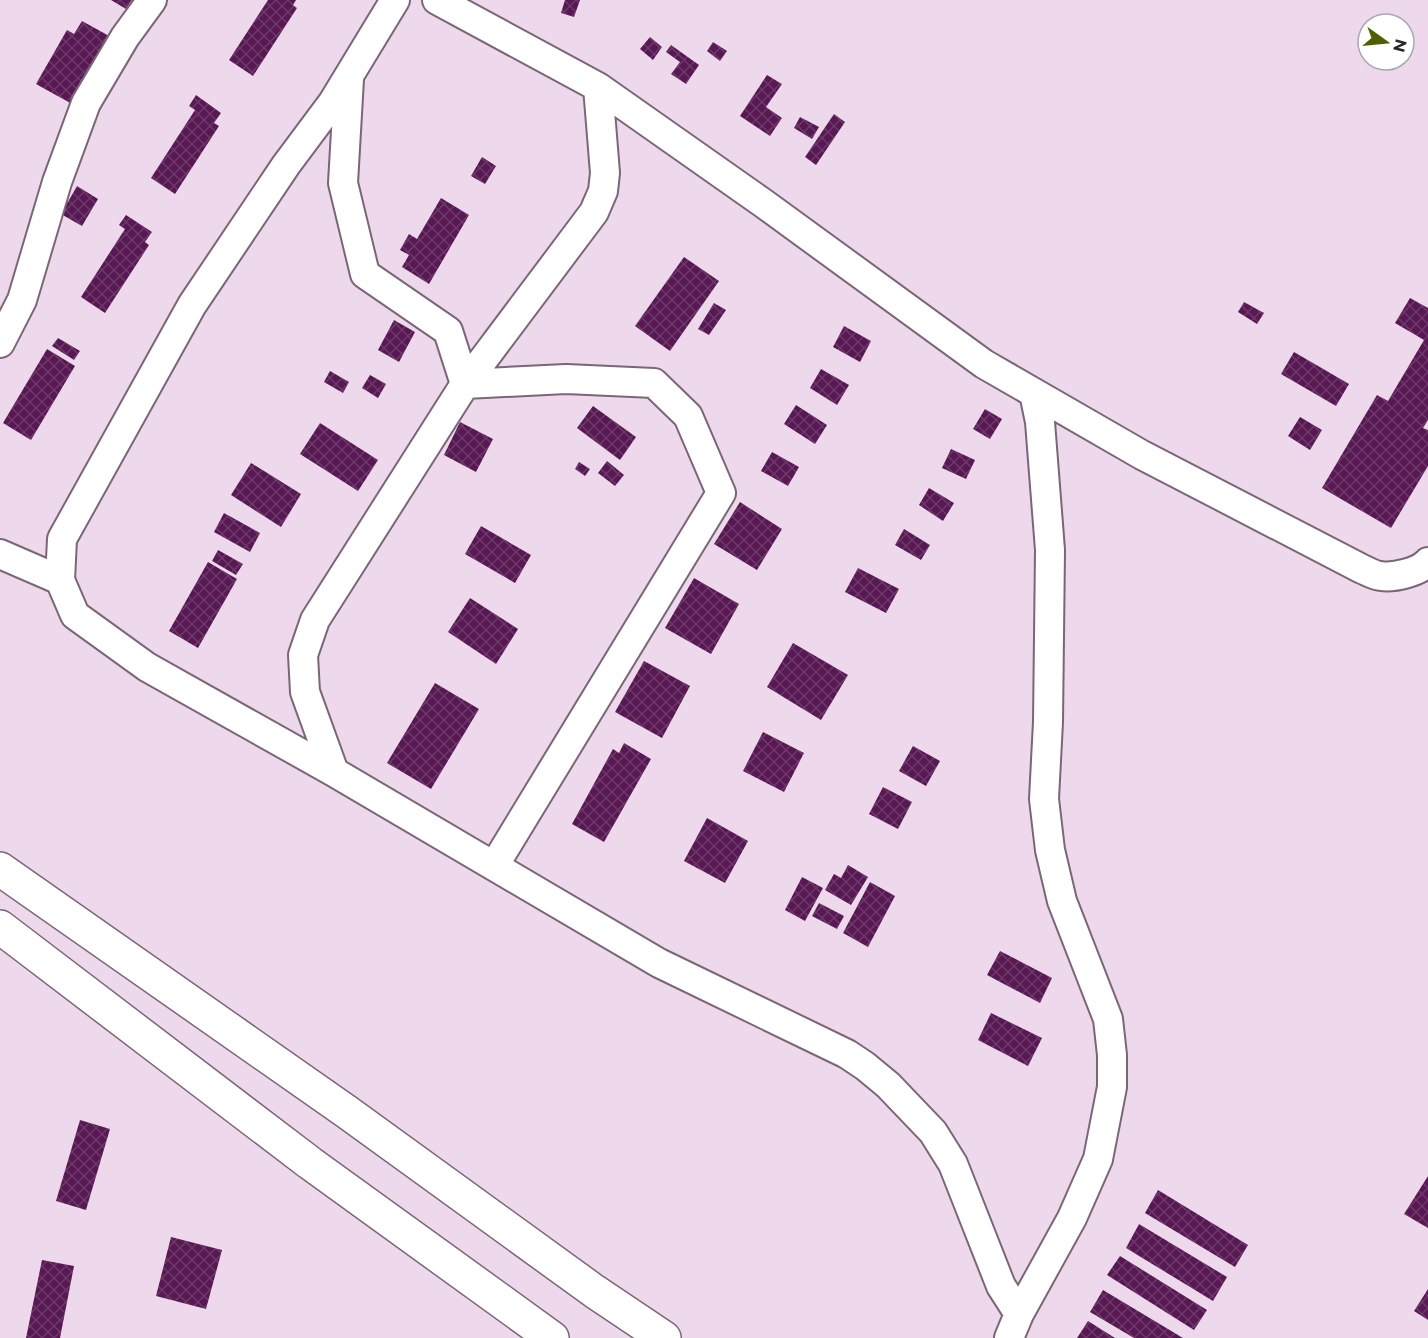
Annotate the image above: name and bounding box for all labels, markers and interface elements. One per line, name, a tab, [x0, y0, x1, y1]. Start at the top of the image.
north arrow	[1356, 12, 1416, 72]
text: N	[1389, 37, 1411, 54]

